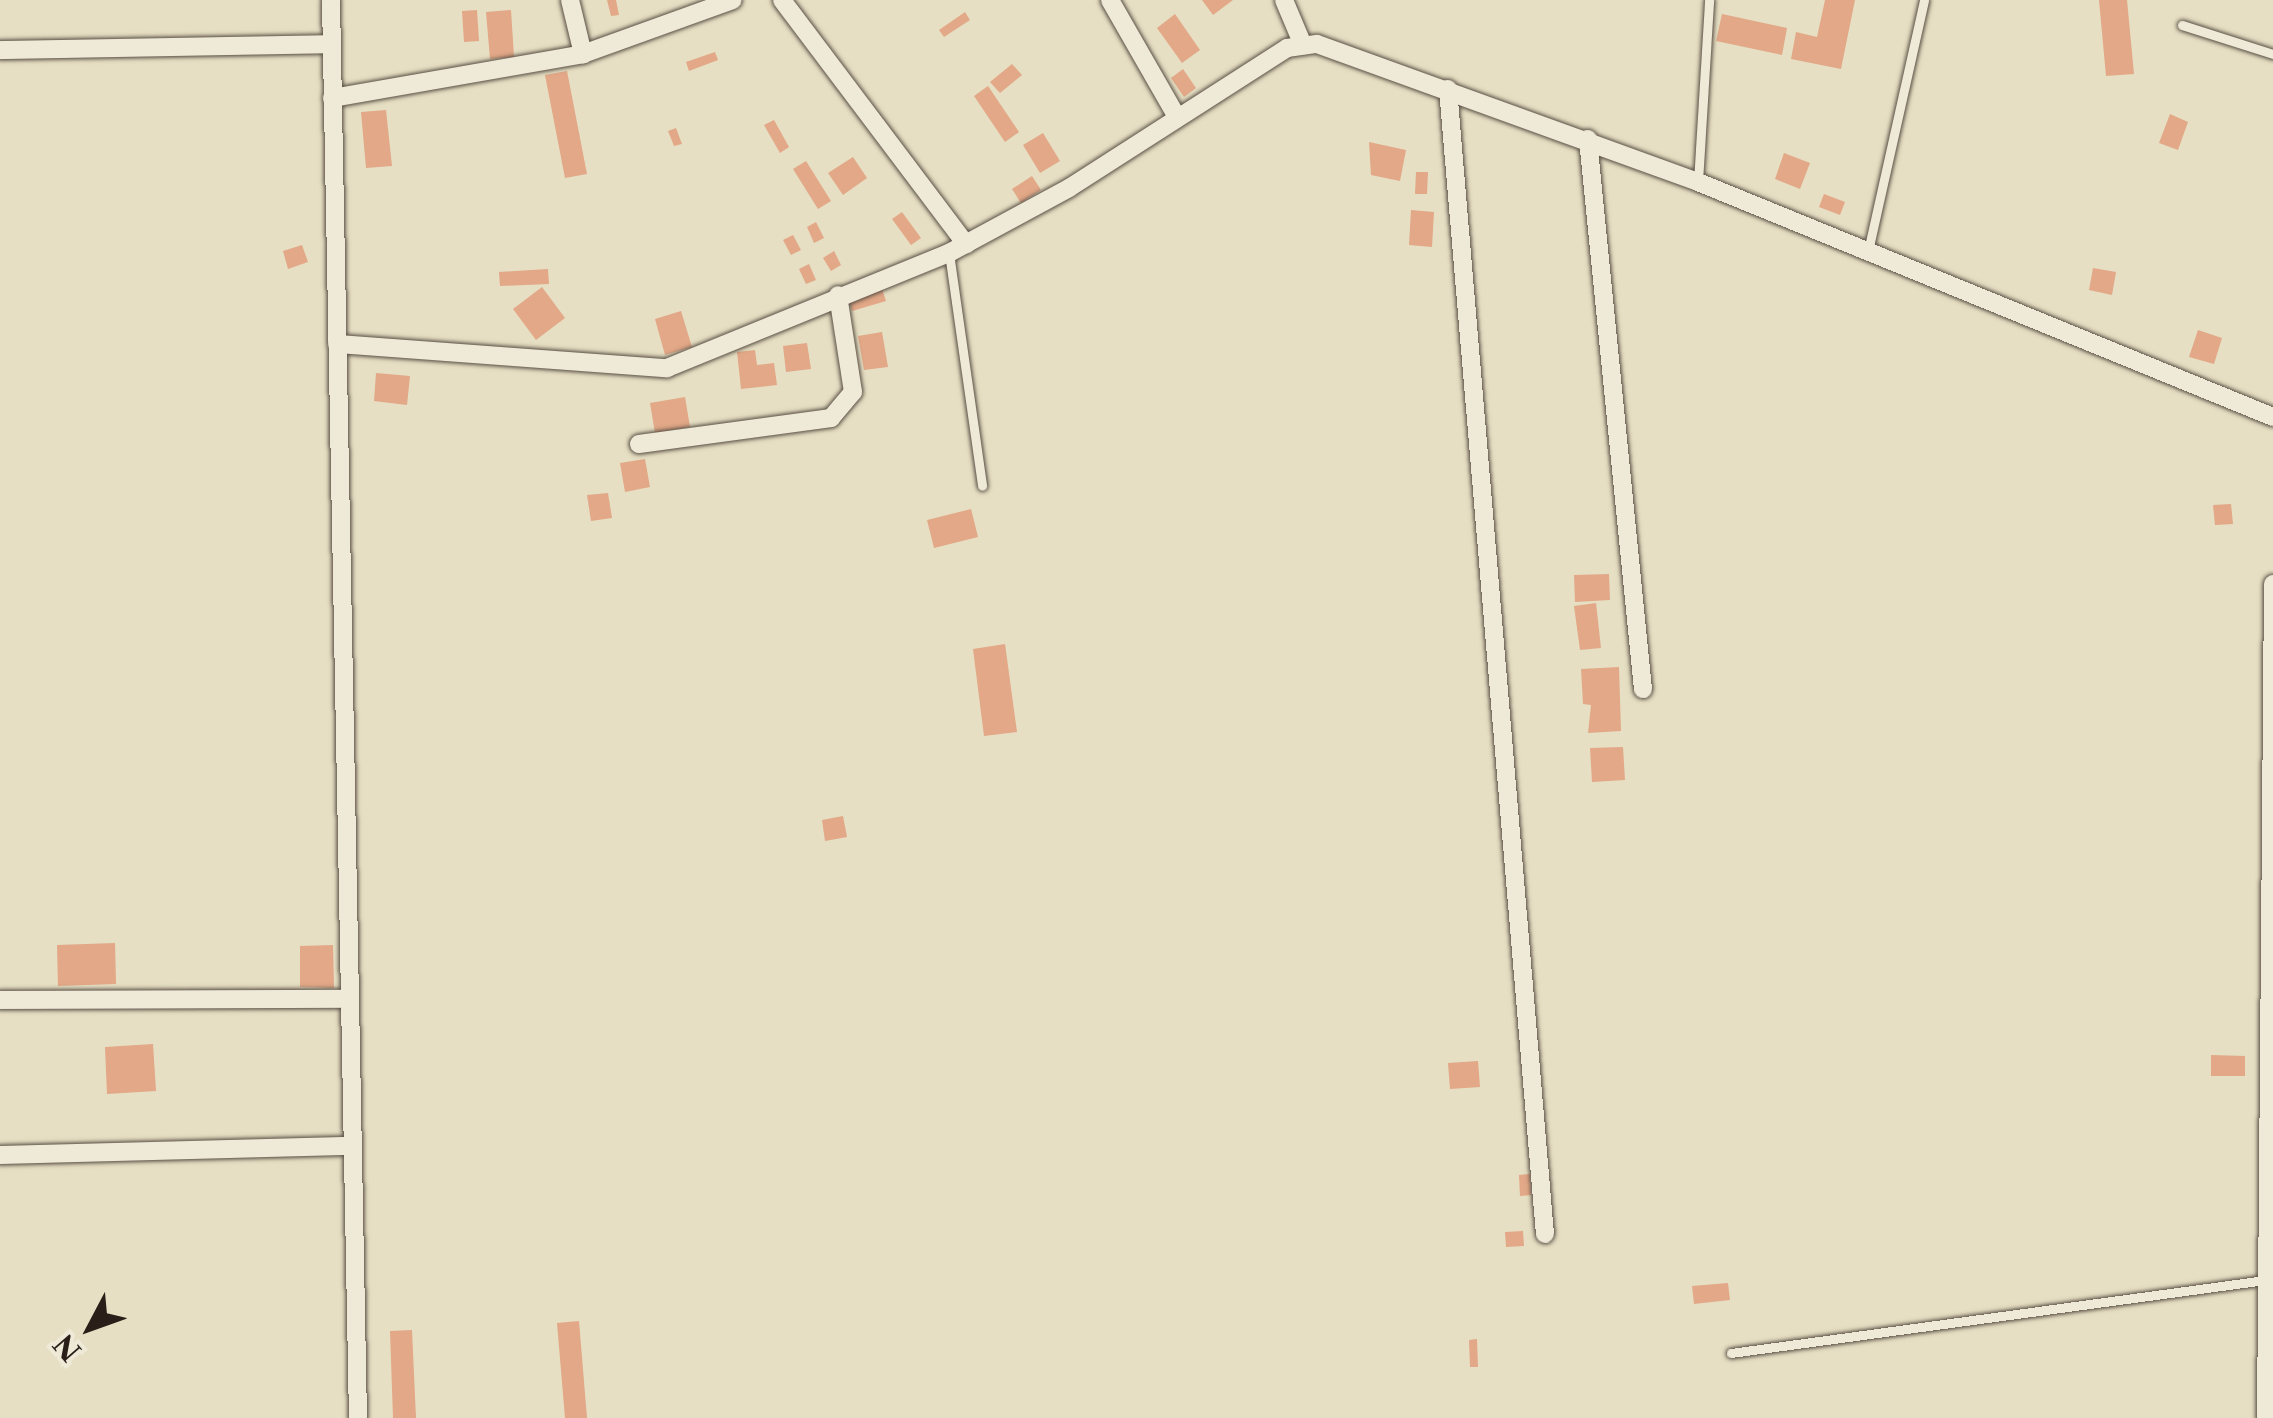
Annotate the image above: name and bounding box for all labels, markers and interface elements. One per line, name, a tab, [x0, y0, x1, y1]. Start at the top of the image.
north arrow	[40, 1278, 140, 1378]
text: N	[47, 1327, 88, 1368]

